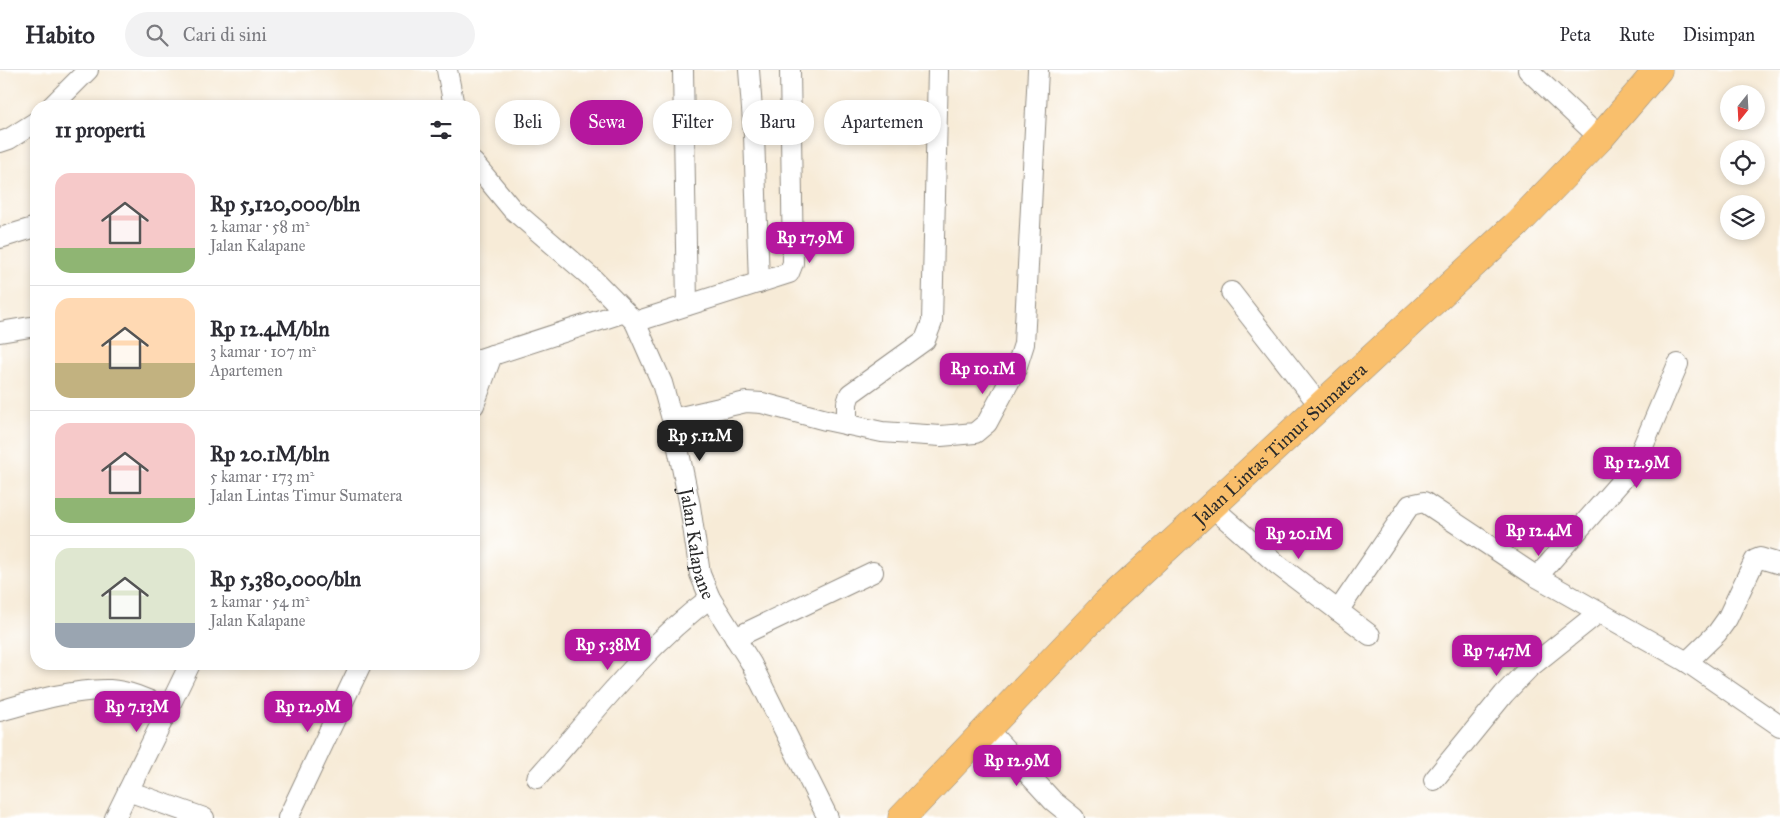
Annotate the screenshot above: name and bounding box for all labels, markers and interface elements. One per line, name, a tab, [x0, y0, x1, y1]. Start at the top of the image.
search box	[125, 12, 475, 57]
text: Habito	[25, 20, 95, 50]
icon: search	[143, 21, 171, 49]
text: Cari di sini	[183, 23, 267, 46]
text: Peta	[1560, 24, 1591, 46]
text: Rute	[1619, 24, 1655, 46]
text: Disimpan	[1683, 24, 1755, 46]
north arrow	[1720, 85, 1765, 130]
map controls	[1720, 85, 1765, 240]
chip: Beli	[495, 100, 560, 145]
chip: Sewa	[570, 100, 643, 145]
chip: Filter	[653, 100, 732, 145]
chip: Baru	[742, 100, 814, 145]
chip: Apartemen	[824, 100, 941, 145]
icon: filters	[427, 116, 455, 144]
text: 11 properti	[55, 117, 145, 143]
button: locate	[1720, 140, 1765, 185]
text: Rp 5,120,000/bln	[210, 191, 360, 217]
icon: home	[95, 193, 155, 253]
button: layers	[1720, 195, 1765, 240]
text: 2 kamar · 58 m²	[210, 217, 310, 236]
pin: Rp 17.9M	[758, 222, 862, 264]
text: Rp 17.9M	[777, 228, 843, 247]
text: Jalan Kalapane	[210, 236, 305, 255]
text: Rp 12.4M/bln	[210, 316, 330, 342]
icon: home	[95, 318, 155, 378]
text: 3 kamar · 107 m²	[210, 342, 316, 361]
pin: Rp 10.1M	[931, 352, 1035, 395]
street label: Jalan Lintas Timur Sumatera	[1187, 357, 1372, 532]
text: Rp 10.1M	[951, 359, 1015, 378]
text: Apartemen	[210, 361, 283, 380]
pin: Rp 5.12M	[648, 420, 752, 462]
text: Rp 5.12M	[668, 426, 732, 445]
text: Rp 20.1M/bln	[210, 441, 330, 467]
icon: home	[95, 443, 155, 503]
pin: Rp 12.9M	[1585, 446, 1689, 489]
text: Rp 12.9M	[1604, 453, 1670, 472]
text: 5 kamar · 173 m²	[210, 467, 314, 486]
street label: Jalan Kalapane	[673, 484, 720, 603]
text: Jalan Lintas Timur Sumatera	[210, 486, 402, 505]
pin: Rp 12.4M	[1487, 514, 1591, 557]
pin: Rp 20.1M	[1247, 518, 1351, 560]
text: Rp 12.4M	[1506, 521, 1572, 540]
text: Rp 20.1M	[1266, 524, 1332, 543]
text: Rp 5,380,000/bln	[210, 566, 361, 592]
icon: home	[95, 568, 155, 628]
text: 2 kamar · 54 m²	[210, 592, 310, 611]
text: Jalan Kalapane	[210, 611, 305, 630]
pin: Rp 5.38M	[556, 628, 660, 671]
pin: Rp 7.47M	[1445, 634, 1549, 677]
text: Rp 5.38M	[576, 635, 640, 654]
text: Rp 7.47M	[1463, 641, 1531, 660]
pin: Rp 7.13M	[85, 690, 189, 733]
pin: Rp 12.9M	[256, 690, 360, 733]
text: Rp 7.13M	[105, 697, 169, 716]
text: Rp 12.9M	[275, 697, 341, 716]
pin: Rp 12.9M	[965, 744, 1069, 787]
text: Rp 12.9M	[984, 751, 1050, 770]

